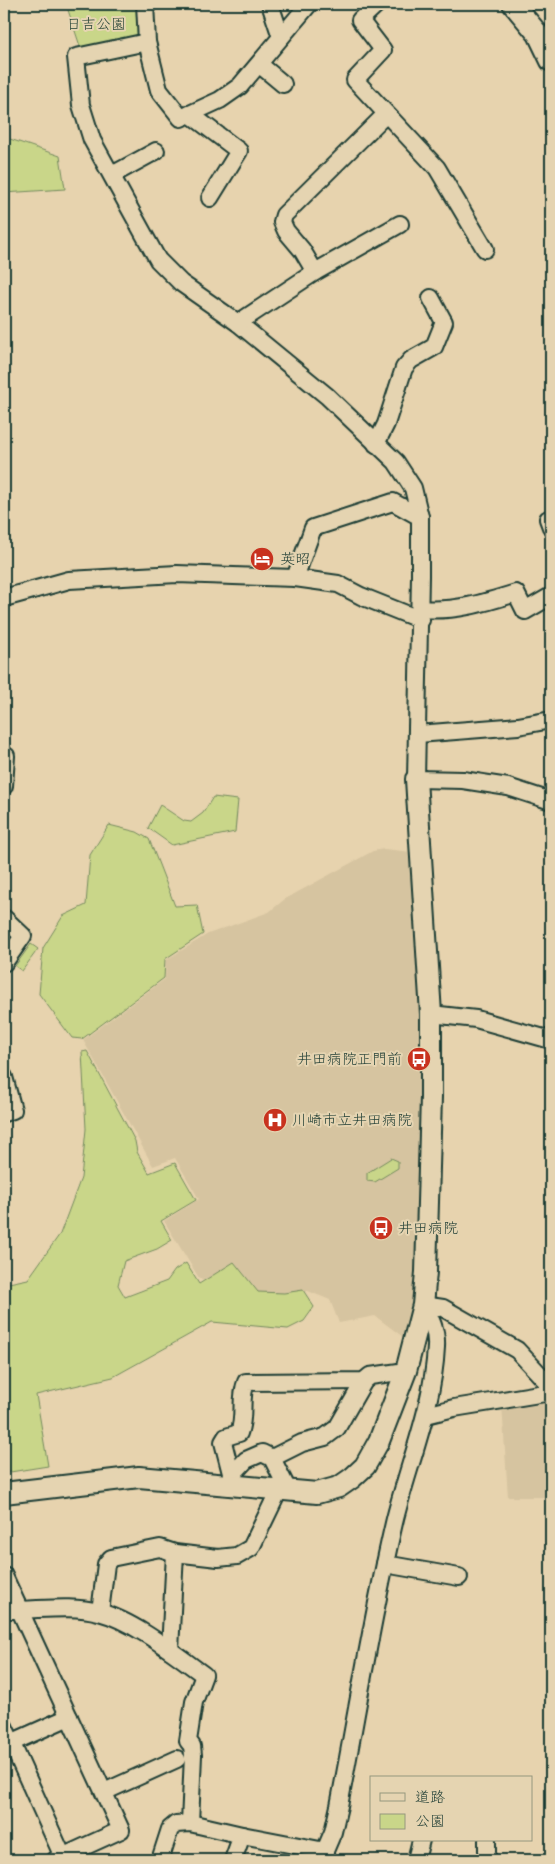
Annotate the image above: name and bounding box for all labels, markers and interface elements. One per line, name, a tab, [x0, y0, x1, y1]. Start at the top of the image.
park label: 日吉公園	[66, 15, 126, 37]
hotel icon: 英昭	[249, 546, 275, 572]
place label: 英昭	[280, 550, 310, 572]
bus stop icon: 井田病院正門前	[406, 1046, 432, 1072]
place label: 井田病院正門前	[297, 1050, 402, 1072]
hospital icon: 川崎市立井田病院	[262, 1107, 288, 1133]
place label: 川崎市立井田病院	[292, 1111, 412, 1133]
bus stop icon: 井田病院	[368, 1215, 394, 1241]
place label: 井田病院	[398, 1219, 458, 1241]
legend	[370, 1776, 532, 1842]
text: 道路	[415, 1788, 445, 1810]
text: 公園	[415, 1812, 445, 1834]

